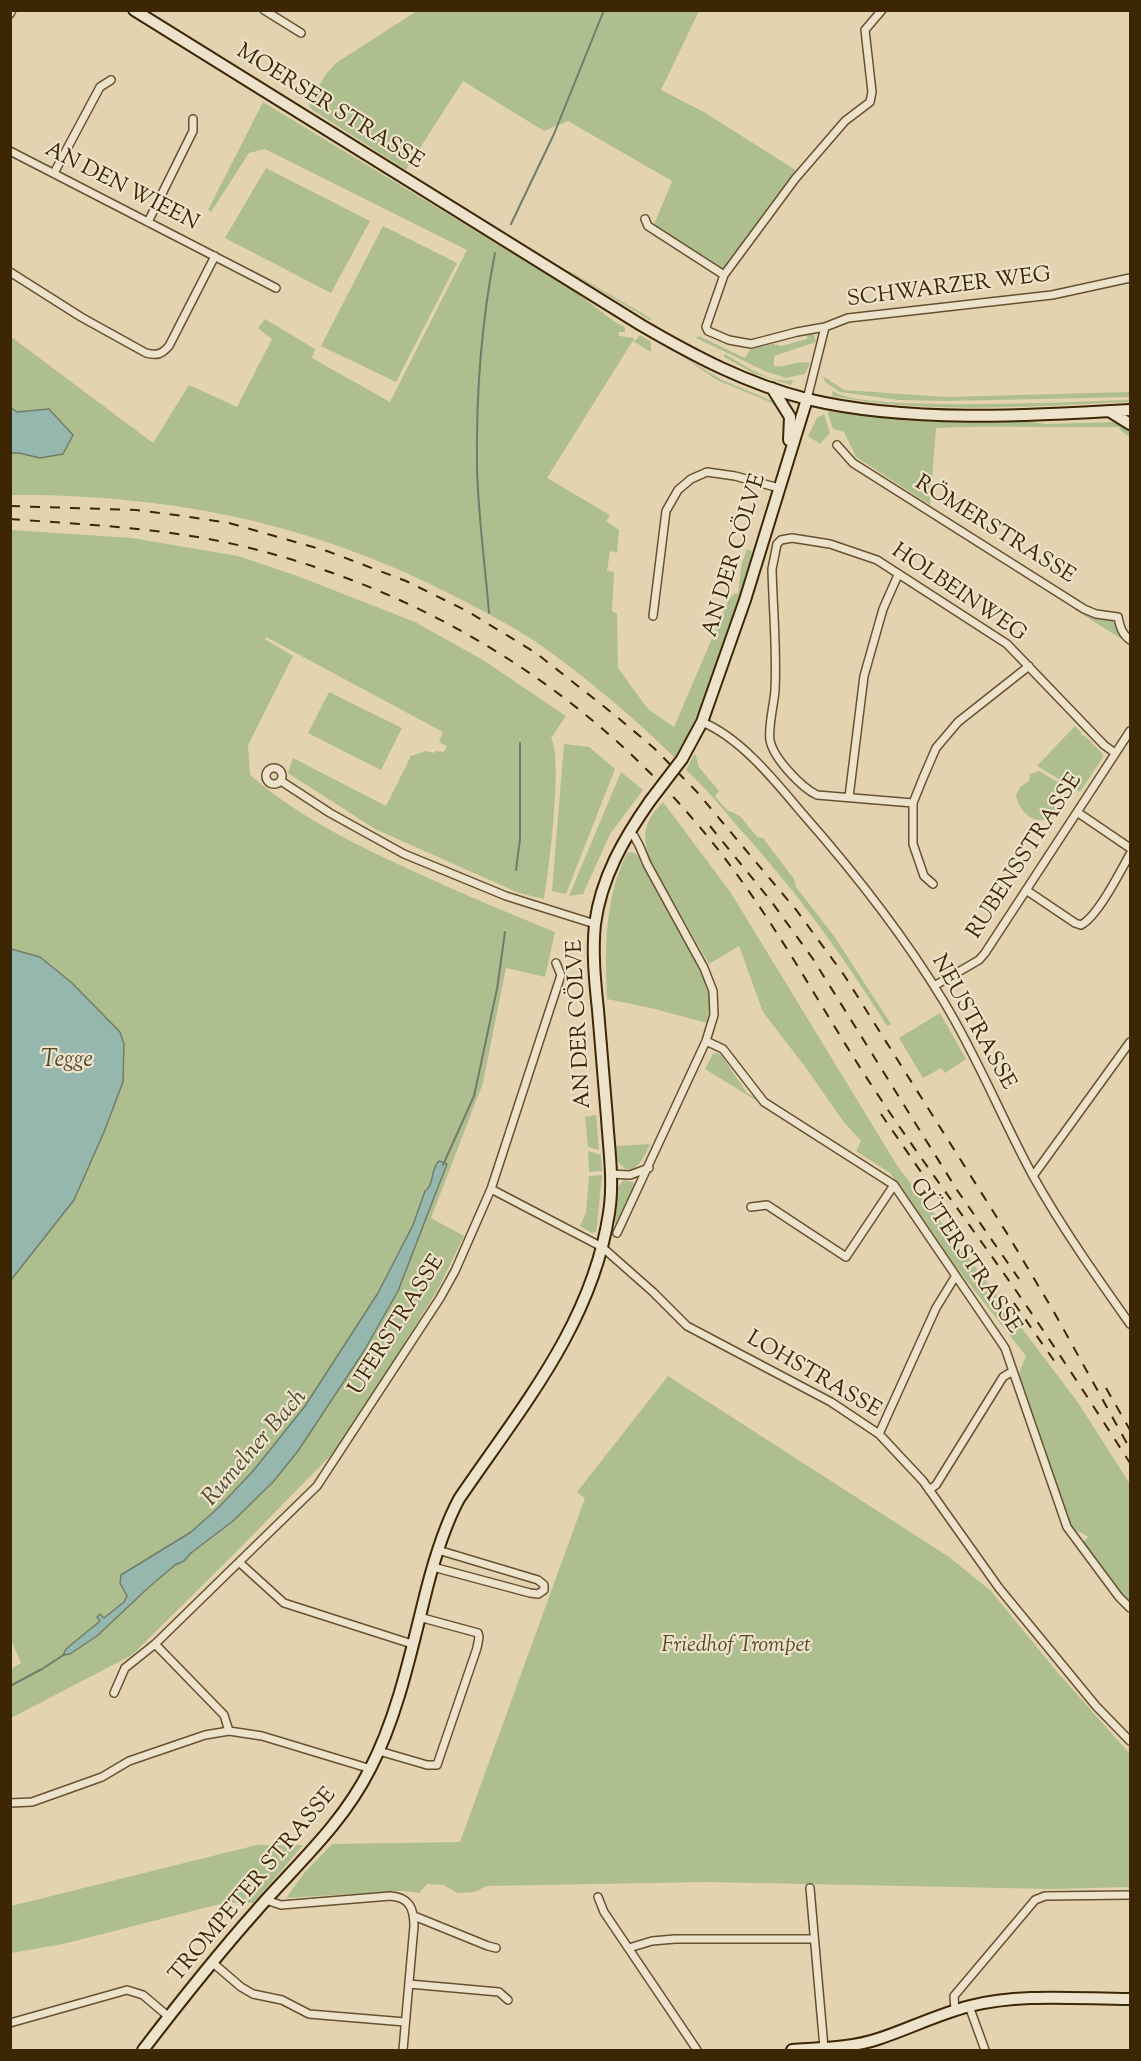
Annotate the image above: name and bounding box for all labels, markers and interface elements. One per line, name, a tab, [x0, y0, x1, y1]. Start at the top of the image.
street label: MOERSER STRASSE	[231, 40, 427, 176]
street label: AN DEN WIEEN	[40, 138, 202, 238]
street label: SCHWARZER WEG	[846, 263, 1052, 315]
street label: AN DER CÖLVE	[699, 471, 773, 641]
street label: RÖMERSTRASSE	[909, 471, 1079, 591]
street label: HOLBEINWEG	[886, 539, 1030, 649]
street label: RUBENSSTRASSE	[963, 769, 1089, 945]
street label: AN DER CÖLVE	[563, 939, 599, 1109]
street label: NEUSTRASSE	[924, 951, 1020, 1095]
water label: Tegge	[41, 1048, 93, 1076]
street label: GÜTERSTRASSE	[902, 1174, 1026, 1340]
street label: UFERSTRASSE	[344, 1251, 452, 1401]
street label: LOHSTRASSE	[741, 1327, 885, 1425]
water label: Rumelner Bach	[197, 1385, 315, 1513]
park label: Friedhof Trompet	[661, 1634, 811, 1660]
street label: TROMPETER STRASSE	[165, 1783, 343, 1989]

